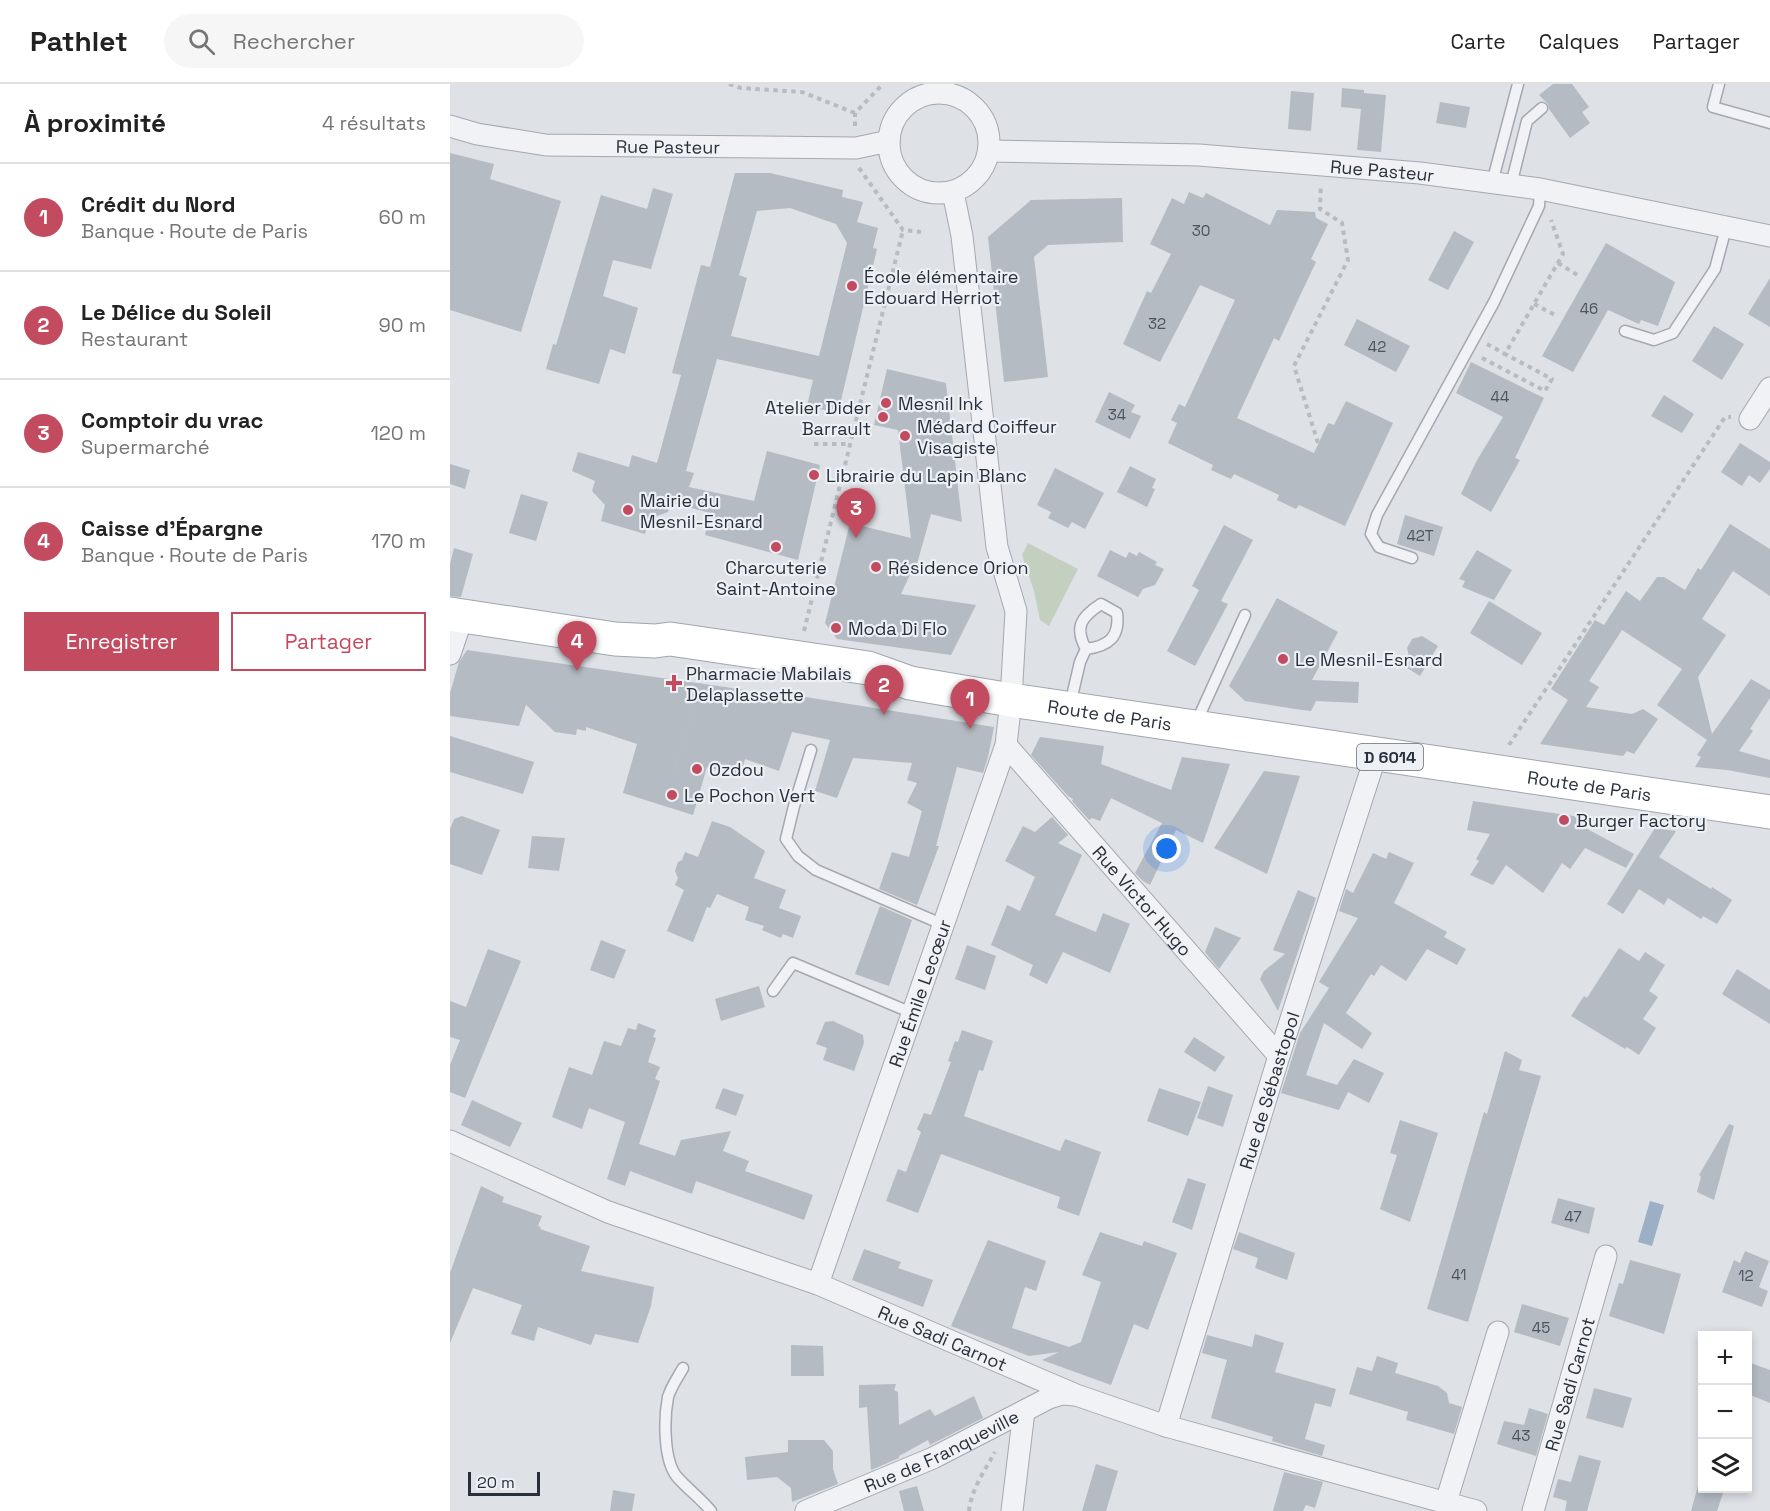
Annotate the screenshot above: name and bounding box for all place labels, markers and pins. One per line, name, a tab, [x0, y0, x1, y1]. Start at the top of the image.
place label: École élémentaire Edouard Herriot	[864, 265, 1018, 309]
marker: École élémentaire Edouard Herriot	[845, 279, 859, 293]
place label: Mesnil Ink	[898, 392, 984, 415]
place label: Atelier Dider Barrault	[765, 396, 871, 440]
marker: Mesnil Ink	[879, 396, 893, 410]
marker: Atelier Dider Barrault	[876, 410, 890, 424]
place label: Médard Coiffeur Visagiste	[917, 415, 1057, 459]
marker: Médard Coiffeur Visagiste	[898, 429, 912, 443]
place label: Librairie du Lapin Blanc	[826, 464, 1027, 487]
marker: Librairie du Lapin Blanc	[807, 468, 821, 482]
pin: 3	[836, 488, 876, 538]
place label: Mairie du Mesnil-Esnard	[640, 489, 763, 533]
marker: Mairie du Mesnil-Esnard	[621, 503, 635, 517]
marker: Charcuterie Saint-Antoine	[769, 540, 783, 554]
place label: Charcuterie Saint-Antoine	[716, 556, 836, 600]
place label: Résidence Orion	[888, 556, 1029, 579]
marker: Résidence Orion	[869, 560, 883, 574]
place label: Moda Di Flo	[848, 617, 948, 640]
marker: Moda Di Flo	[829, 621, 843, 635]
pin: 4	[558, 622, 596, 671]
place label: Le Mesnil-Esnard	[1295, 648, 1443, 671]
marker: Le Mesnil-Esnard	[1276, 652, 1290, 666]
place label: Pharmacie Mabilais Delaplassette	[686, 662, 852, 706]
pin: 2	[864, 666, 904, 715]
marker: Pharmacie Mabilais Delaplassette	[667, 676, 681, 690]
pin: 1	[950, 680, 990, 729]
place label: Ozdou	[709, 758, 764, 781]
marker: Ozdou	[690, 762, 704, 776]
place label: Le Pochon Vert	[684, 784, 815, 807]
marker: Le Pochon Vert	[665, 788, 679, 802]
place label: Burger Factory	[1576, 809, 1706, 832]
marker: Burger Factory	[1557, 813, 1571, 827]

